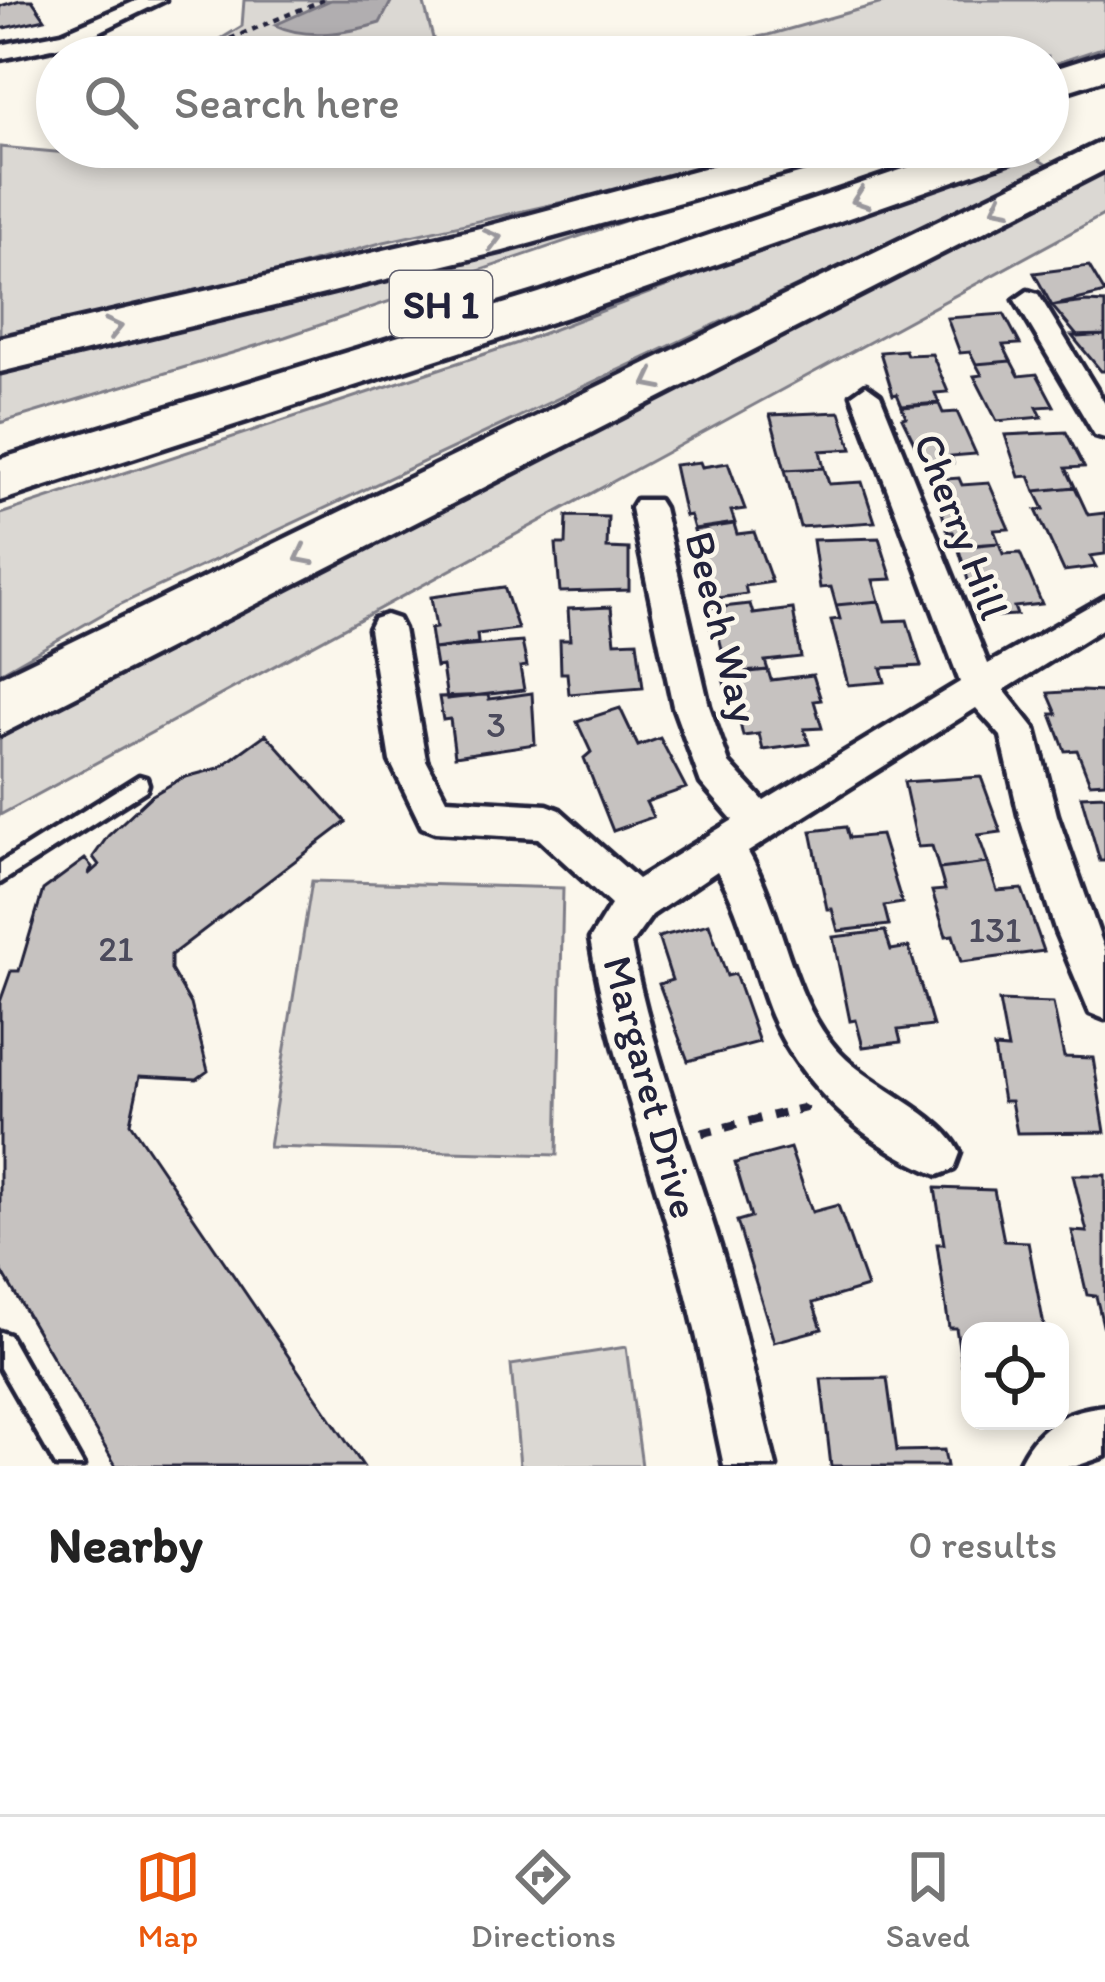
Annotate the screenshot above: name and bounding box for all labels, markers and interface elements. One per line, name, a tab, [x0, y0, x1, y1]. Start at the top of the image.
search box	[36, 36, 1069, 168]
icon: search	[78, 69, 144, 135]
text: Search here	[174, 75, 400, 129]
one-way arrow	[850, 185, 871, 209]
one-way arrow	[991, 191, 1013, 214]
one-way arrow	[483, 228, 503, 253]
road number: SH 1	[390, 271, 492, 337]
one-way arrow	[103, 317, 123, 342]
one-way arrow	[643, 366, 664, 390]
street label: Cherry Hill	[903, 426, 1020, 626]
street label: Beech Way	[674, 526, 771, 728]
one-way arrow	[294, 541, 316, 564]
house number: 3	[486, 703, 506, 746]
house number: 131	[968, 908, 1022, 951]
house number: 21	[98, 927, 134, 970]
street label: Margaret Drive	[592, 950, 711, 1224]
map controls	[961, 1322, 1069, 1430]
button: locate	[961, 1322, 1069, 1430]
text: Nearby	[48, 1514, 203, 1575]
text: 0 results	[908, 1521, 1057, 1568]
tab: Map	[135, 1844, 201, 1955]
tab: Directions	[471, 1844, 616, 1955]
tab: Saved	[886, 1844, 970, 1955]

